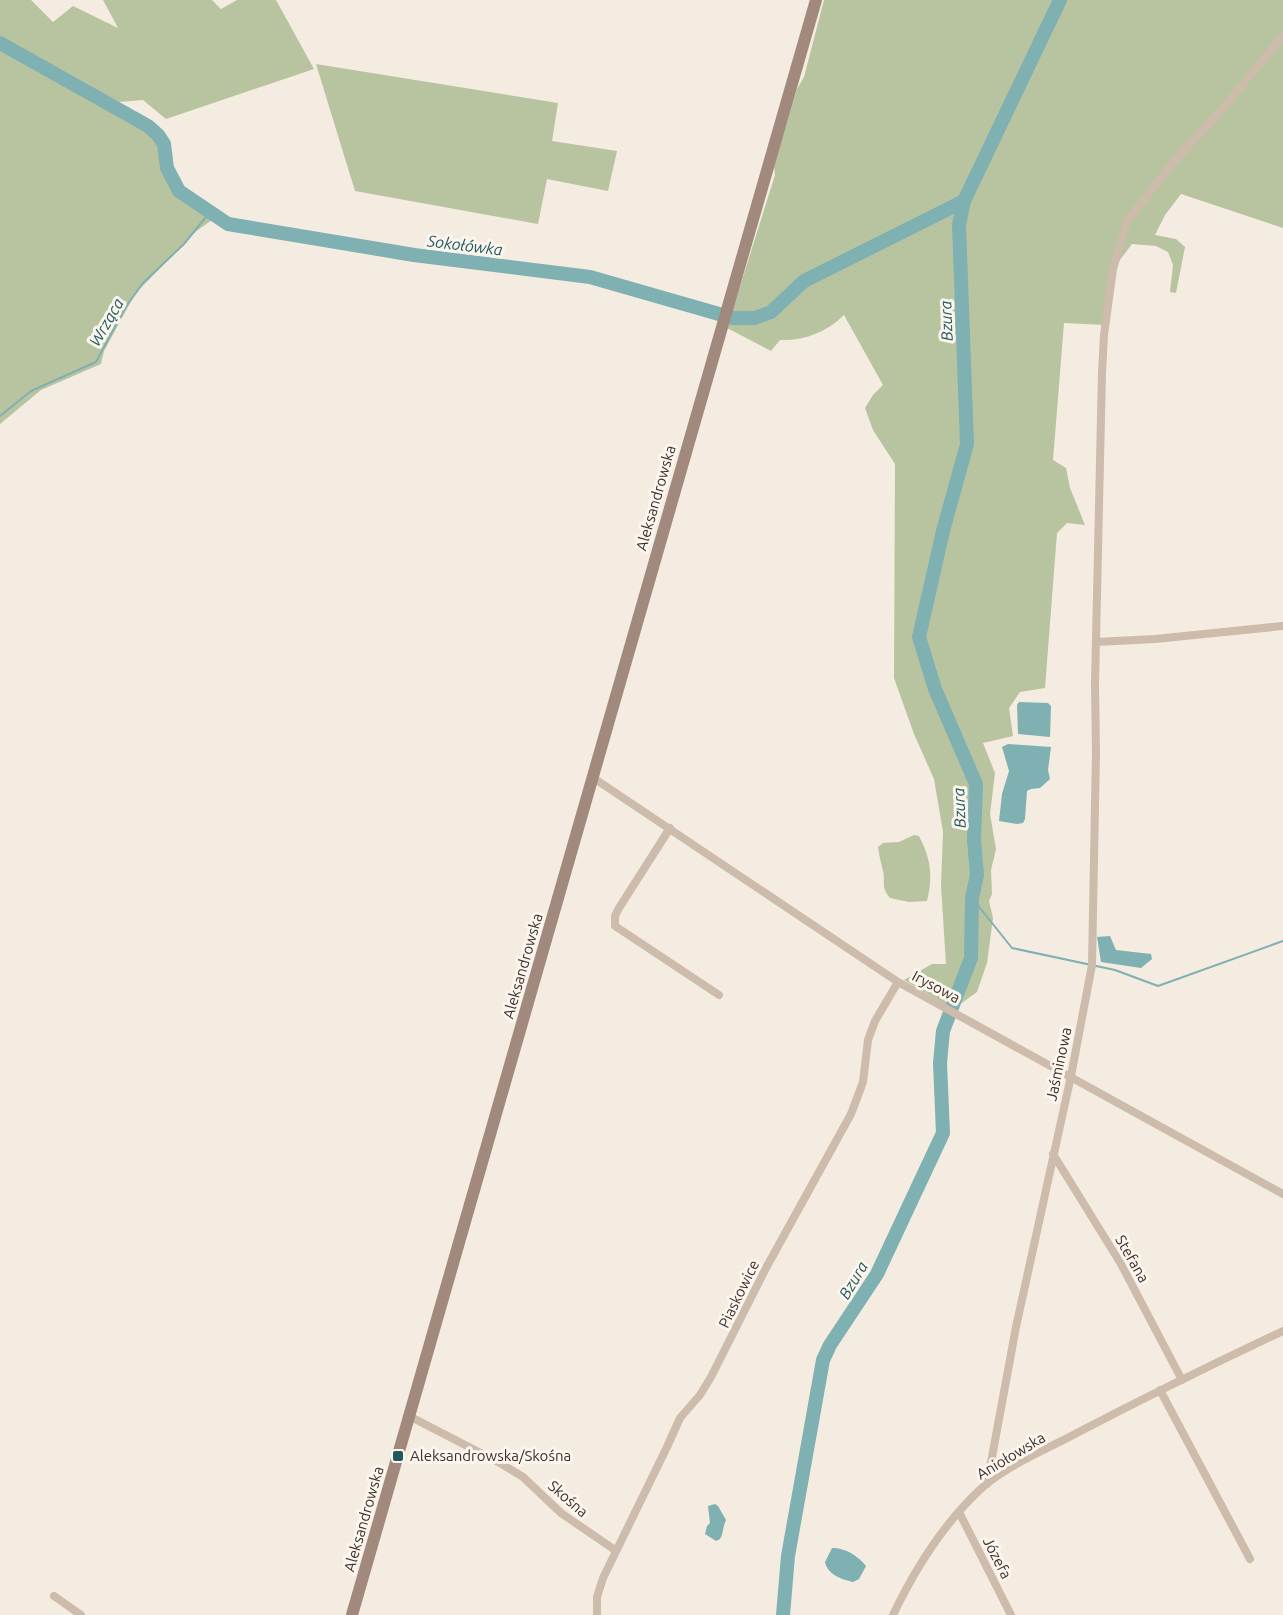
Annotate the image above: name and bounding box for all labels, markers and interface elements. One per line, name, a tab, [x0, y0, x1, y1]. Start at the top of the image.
water label: Sokołówka	[425, 231, 504, 259]
water label: Wrząca	[85, 295, 127, 349]
water label: Bzura	[936, 300, 956, 341]
street label: Aleksandrowska	[632, 443, 679, 553]
water label: Bzura	[949, 787, 969, 828]
street label: Aleksandrowska	[499, 911, 546, 1021]
street label: Irysowa	[909, 967, 963, 1006]
street label: Jaśminowa	[1042, 1026, 1075, 1102]
street label: Stefana	[1112, 1232, 1153, 1285]
street label: Piaskowice	[715, 1257, 762, 1330]
water label: Bzura	[835, 1258, 871, 1302]
street label: Aniołowska	[973, 1428, 1048, 1483]
place label: Aleksandrowska/Skośna	[410, 1447, 571, 1464]
marker: Aleksandrowska/Skośna	[391, 1449, 405, 1463]
street label: Aleksandrowska	[340, 1464, 387, 1574]
street label: Skośna	[545, 1477, 592, 1520]
street label: Józefa	[980, 1534, 1015, 1581]

